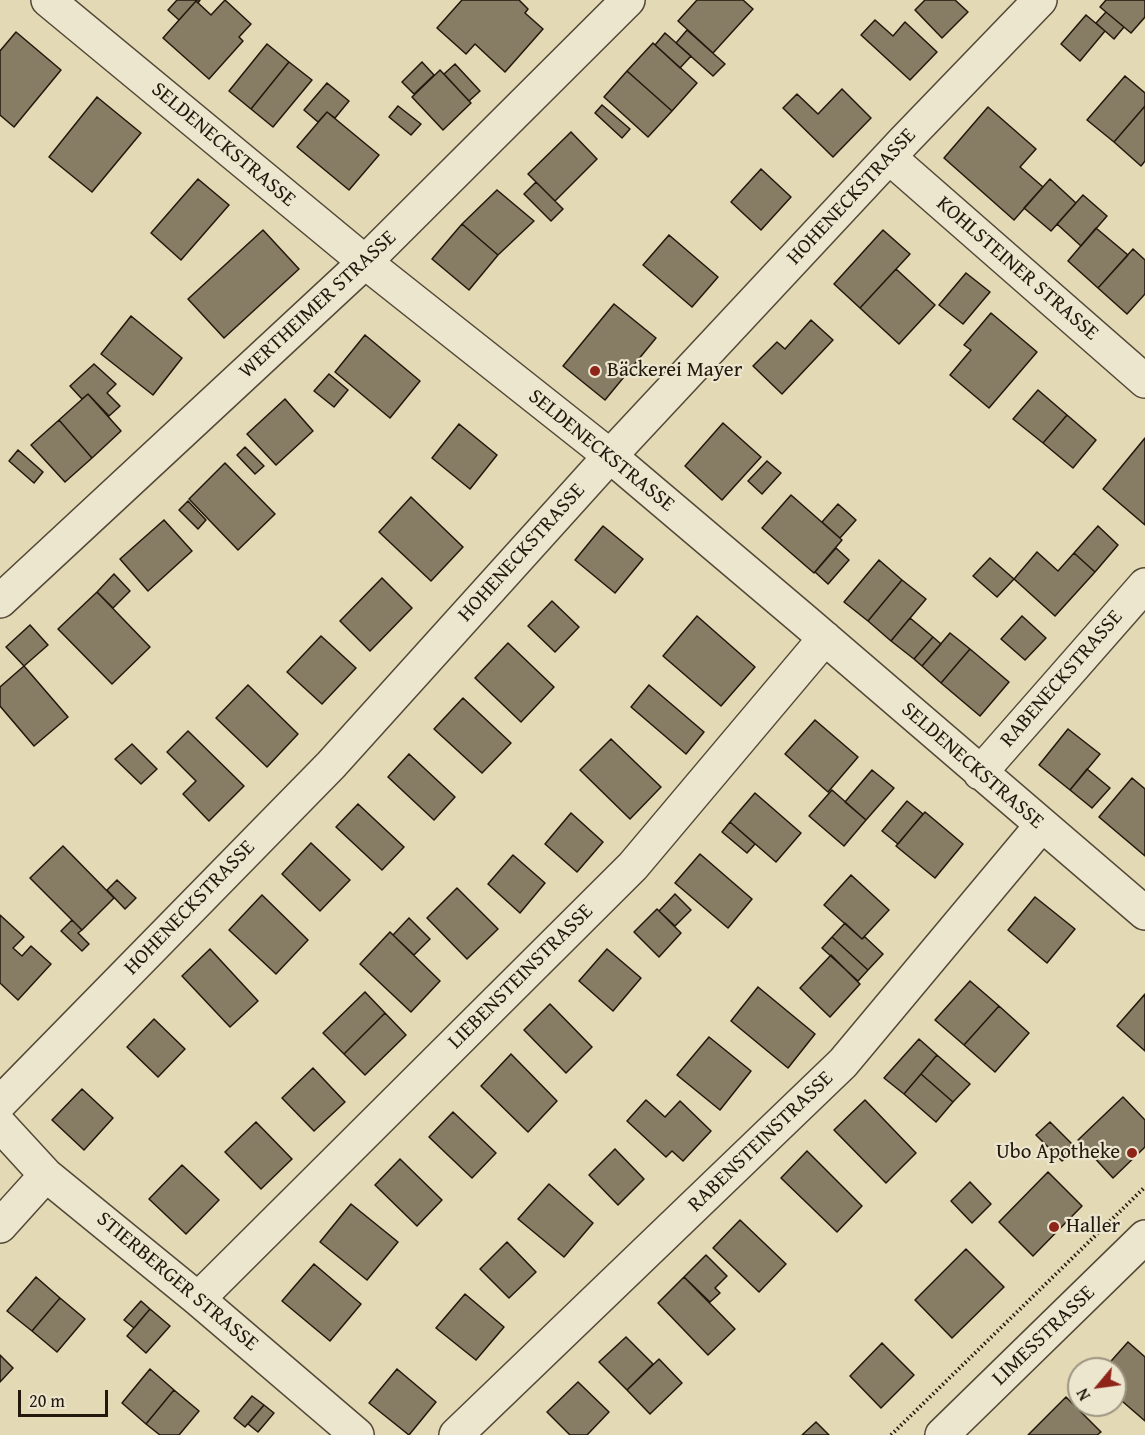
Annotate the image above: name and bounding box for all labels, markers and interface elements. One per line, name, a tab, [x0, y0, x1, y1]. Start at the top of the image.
street label: SELDENECKSTRASSE	[146, 77, 300, 213]
street label: HOHENECKSTRASSE	[782, 124, 922, 270]
street label: KOHLSTEINER STRASSE	[931, 192, 1103, 346]
street label: WERTHEIMER STRASSE	[234, 226, 402, 384]
place label: Bäckerei Mayer	[607, 358, 742, 384]
marker: Bäckerei Mayer	[588, 364, 602, 378]
street label: SELDENECKSTRASSE	[523, 384, 679, 518]
street label: HOHENECKSTRASSE	[453, 479, 591, 627]
street label: RABENECKSTRASSE	[996, 605, 1128, 753]
street label: SELDENECKSTRASSE	[896, 697, 1048, 835]
street label: HOHENECKSTRASSE	[119, 835, 261, 981]
street label: LIEBENSTEINSTRASSE	[443, 899, 599, 1055]
street label: RABENSTEINSTRASSE	[683, 1066, 839, 1218]
place label: Ubo Apotheke	[996, 1140, 1120, 1166]
marker: Ubo Apotheke	[1125, 1146, 1139, 1160]
street label: STIERBERGER STRASSE	[91, 1207, 263, 1357]
place label: Haller	[1066, 1214, 1120, 1240]
marker: Haller	[1047, 1220, 1061, 1234]
street label: LIMESSTRASSE	[987, 1281, 1101, 1391]
north arrow	[1067, 1357, 1127, 1417]
scale bar	[21, 1378, 111, 1416]
text: N	[1070, 1384, 1096, 1405]
text: 20 m	[29, 1387, 65, 1414]

